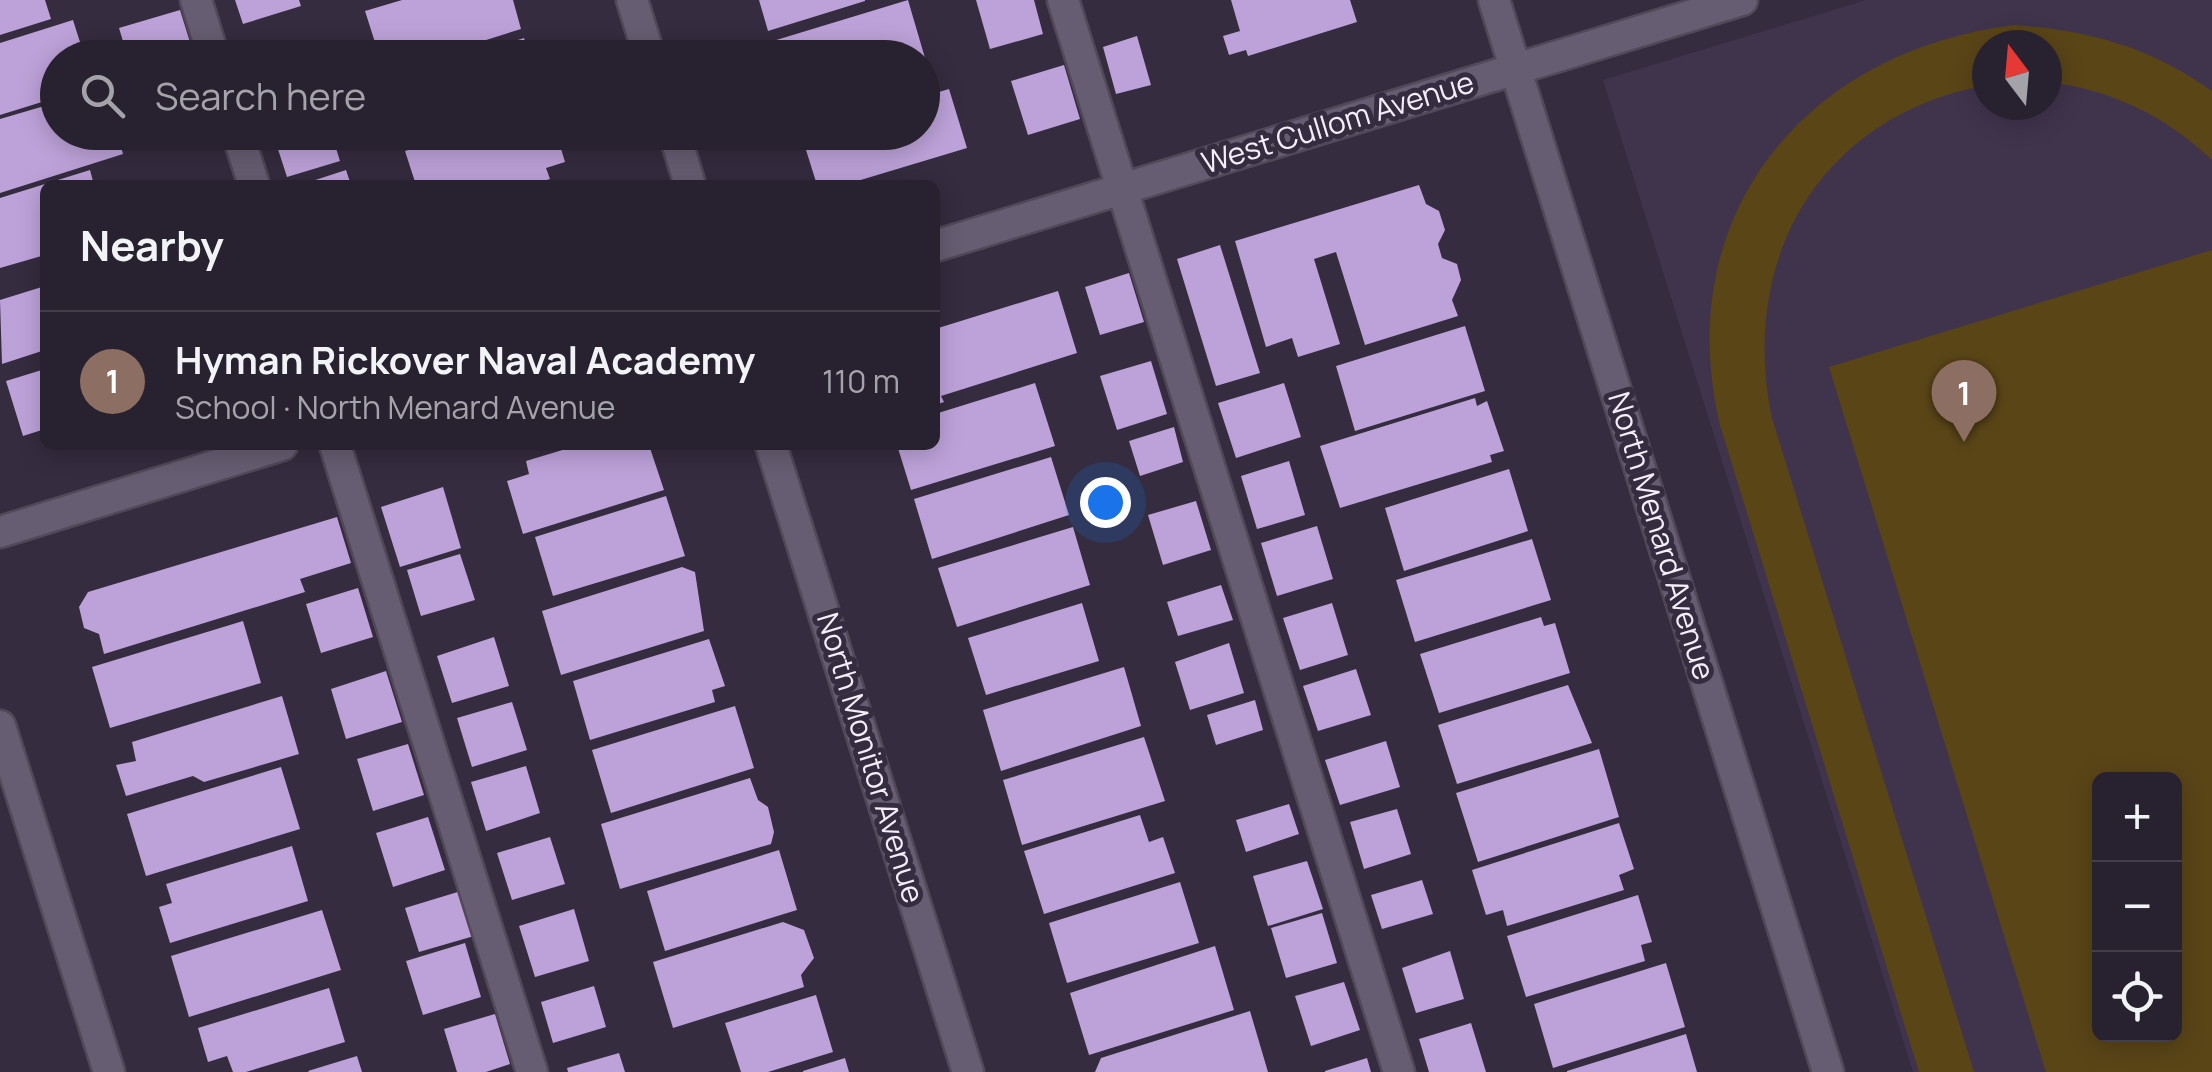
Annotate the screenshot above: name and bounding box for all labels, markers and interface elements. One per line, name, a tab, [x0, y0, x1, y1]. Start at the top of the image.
north arrow	[1972, 30, 2062, 120]
search box	[40, 40, 940, 150]
street label: West Cullom Avenue	[1196, 61, 1479, 183]
icon: search	[75, 68, 130, 123]
text: Search here	[155, 69, 366, 121]
text: Nearby	[80, 216, 224, 274]
text: Hyman Rickover Naval Academy	[175, 333, 755, 385]
text: 1	[105, 359, 120, 403]
text: 110 m	[822, 359, 900, 403]
pin: 1	[1932, 360, 1996, 442]
text: School · North Menard Avenue	[175, 385, 615, 429]
street label: North Menard Avenue	[1599, 387, 1726, 684]
your location	[1080, 477, 1131, 528]
street label: North Monitor Avenue	[808, 607, 935, 908]
map controls	[2092, 772, 2182, 1042]
button: +	[2092, 772, 2182, 862]
button: −	[2092, 862, 2182, 952]
button: locate	[2092, 952, 2182, 1042]

